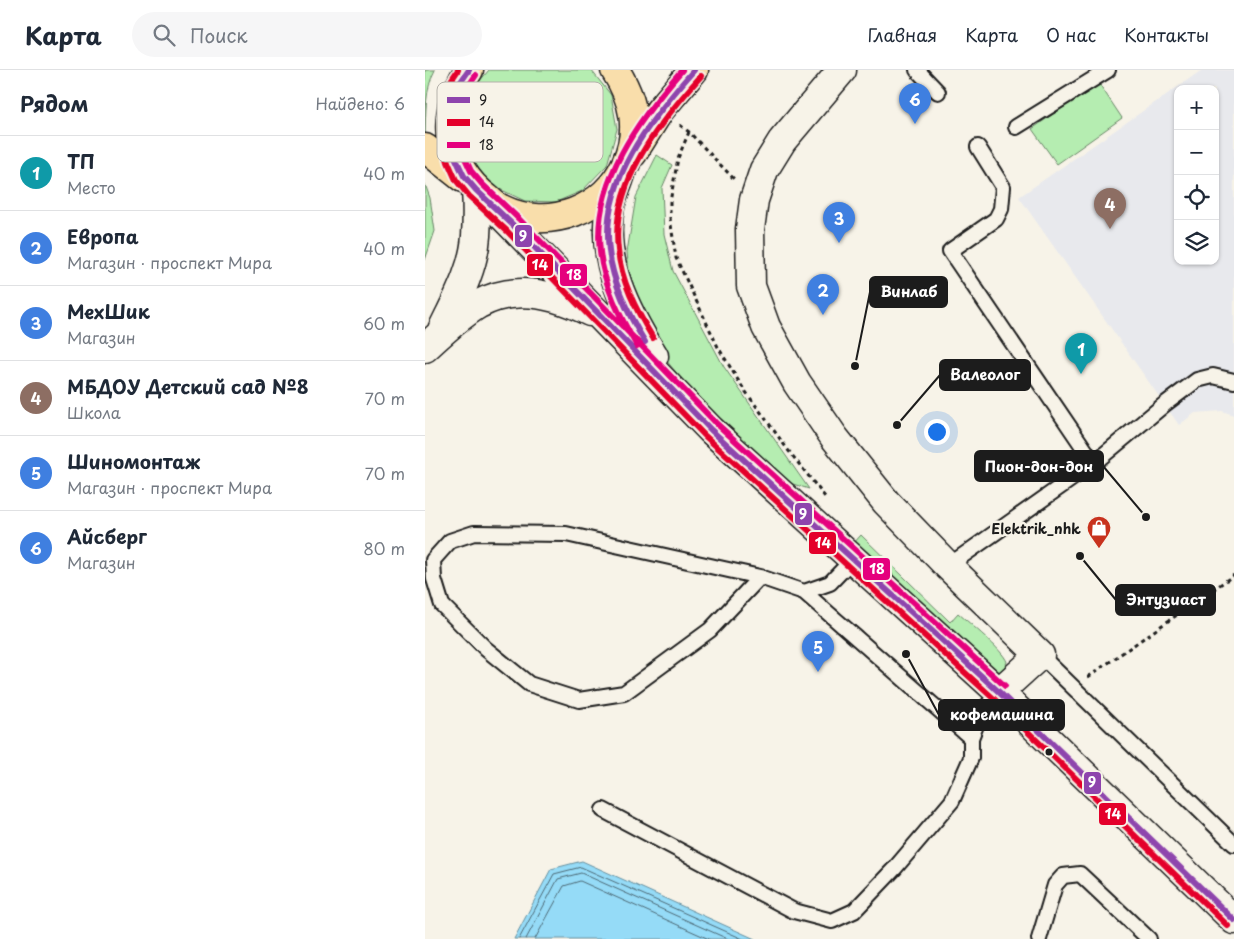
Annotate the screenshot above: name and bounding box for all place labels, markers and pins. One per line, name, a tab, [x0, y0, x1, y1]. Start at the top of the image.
pin: 6	[899, 83, 931, 124]
pin: 4	[1094, 188, 1126, 229]
pin: 3	[823, 202, 855, 243]
pin: 2	[807, 274, 839, 315]
callout: Винлаб	[870, 277, 947, 307]
pin: 1	[1065, 333, 1097, 374]
callout: Валеолог	[940, 360, 1030, 390]
callout: Пион-дон-дон	[975, 451, 1103, 481]
shop icon: Elektrik_nhk	[1086, 515, 1112, 549]
place label: Elektrik_nhk	[991, 518, 1081, 539]
callout: Энтузиаст	[1116, 585, 1215, 615]
pin: 5	[802, 631, 834, 672]
callout: кофемашина	[939, 700, 1064, 730]
unlabelled marker	[1044, 747, 1054, 757]

